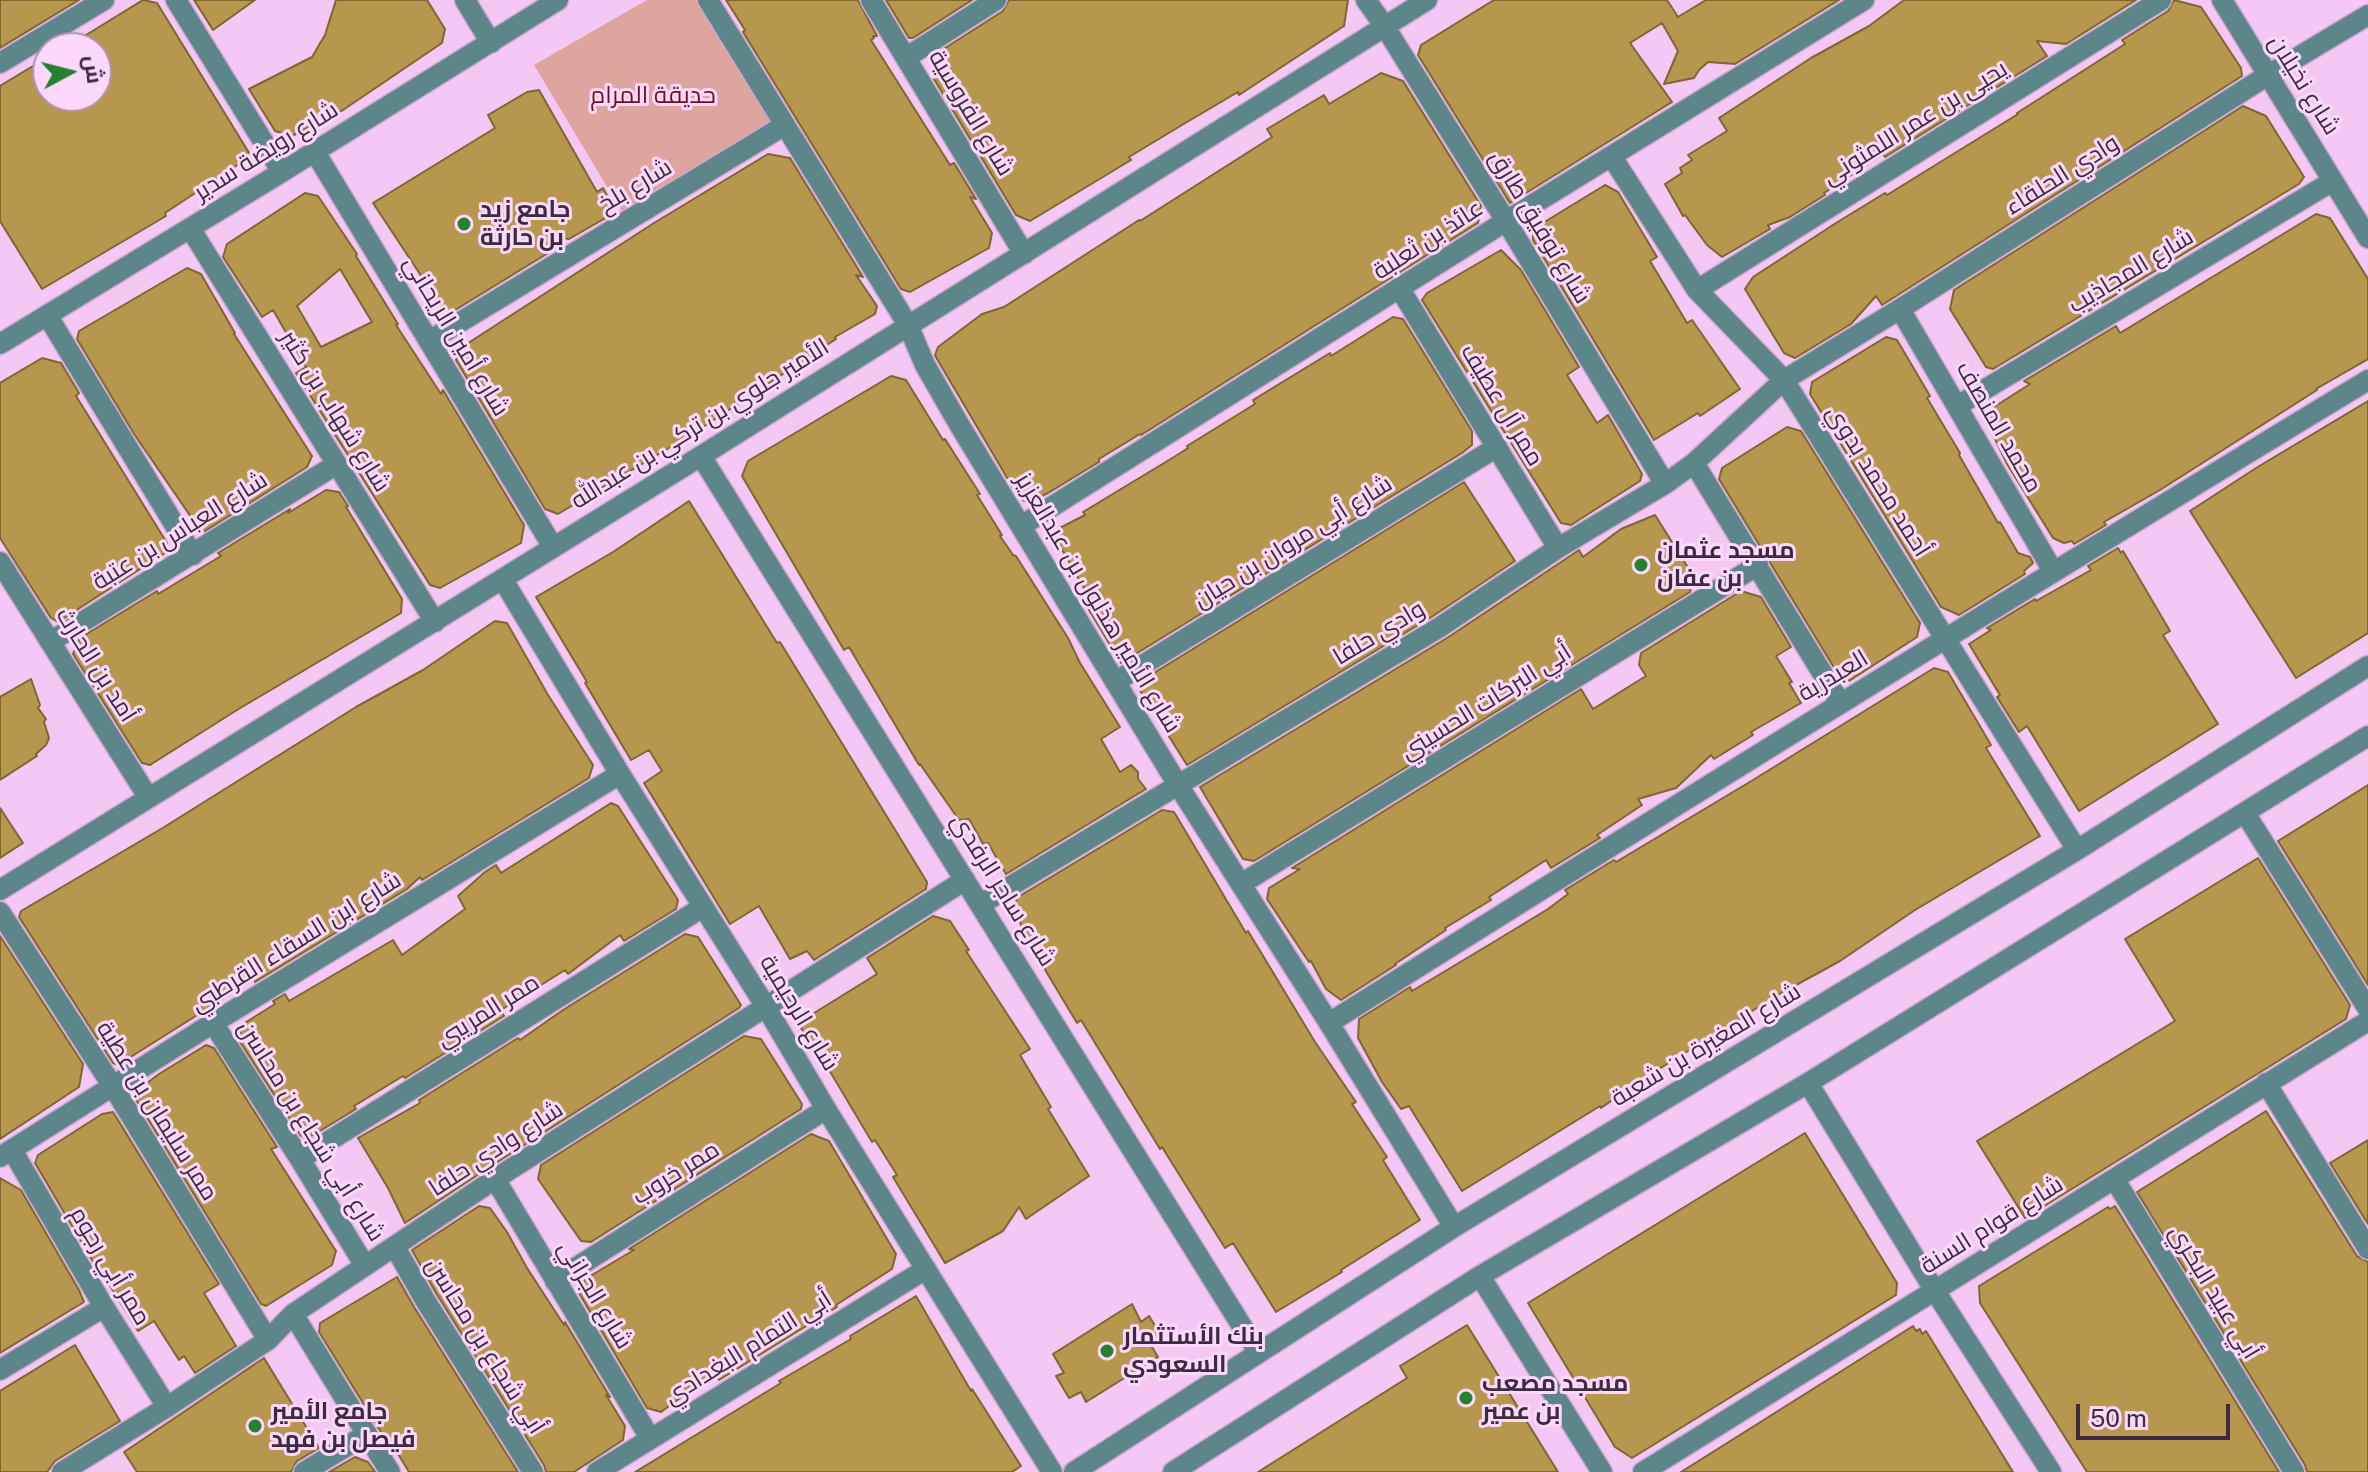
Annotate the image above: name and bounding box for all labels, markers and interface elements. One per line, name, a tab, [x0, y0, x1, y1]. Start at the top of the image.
street label: شارع نخيلان	[2262, 30, 2346, 140]
north arrow	[32, 32, 112, 112]
street label: شارع الفروسية	[922, 45, 1020, 181]
text: ش	[79, 54, 108, 85]
street label: يحيى بن عمر اللمثوني	[1817, 54, 2013, 192]
park label: حديقة المرام	[590, 82, 716, 110]
street label: شارع رويضة سدير	[189, 95, 343, 207]
street label: وادي الحلقاء	[2000, 129, 2124, 221]
street label: شارع توفيق طارق	[1483, 145, 1597, 309]
street label: شارع بلخ	[593, 153, 677, 219]
street label: عائذ بن ثعلبة	[1368, 194, 1488, 286]
place label: جامع زيد بن حارثة	[480, 196, 570, 252]
marker: جامع زيد بن حارثة	[455, 215, 473, 233]
street label: شارع المجاذيب	[2063, 222, 2199, 320]
street label: شارع أمين الريحاني	[397, 251, 515, 421]
street label: شارع شهاب بن كثير	[274, 325, 396, 497]
street label: الأمير جلوي بن تركي بن عبدالله	[566, 333, 834, 515]
street label: ممر آل عطيف	[1454, 339, 1550, 471]
street label: محمد المنصف	[1950, 356, 2048, 498]
street label: أحمد محمد بدوي	[1820, 400, 1936, 562]
street label: شارع العباس بن عتبة	[87, 466, 273, 596]
street label: شارع الأمير هذلول بن عبدالعزيز	[1009, 468, 1187, 738]
street label: شارع أبي مروان بن حيان	[1188, 469, 1398, 615]
place label: مسجد عثمان بن عفان	[1657, 537, 1795, 593]
marker: مسجد عثمان بن عفان	[1632, 556, 1650, 574]
street label: وادي حلفا	[1328, 595, 1430, 671]
street label: أمد بن الحارث	[49, 602, 143, 728]
street label: أبي البركات الحسيني	[1395, 638, 1577, 766]
street label: العبدرية	[1793, 644, 1873, 708]
street label: شارع ساجر الرفدي	[944, 808, 1062, 972]
street label: شارع ابن السقاء القرطبي	[185, 865, 407, 1019]
street label: شارع الرحيمية	[753, 950, 845, 1076]
street label: ممر المريبي	[431, 968, 545, 1054]
street label: شارع المغيرة بن شعبة	[1606, 977, 1806, 1113]
street label: شارع أبي شجاع بن محاسن	[231, 1015, 391, 1247]
street label: ممر سليمان بن عطية	[90, 1016, 224, 1206]
street label: شارع وادي حلفا	[424, 1095, 568, 1203]
street label: ممر خروب	[627, 1135, 725, 1211]
street label: شارع قوام السنة	[1915, 1170, 2069, 1280]
street label: ممر أبي رجوم	[63, 1202, 157, 1330]
street label: أبي عبيد البكري	[2163, 1220, 2265, 1364]
street label: شارع الجراني	[551, 1236, 639, 1354]
street label: أبي شجاع بن محاسن	[419, 1252, 551, 1440]
street label: أبي التمام البغدادي	[659, 1285, 837, 1411]
place label: بنك الأستثمار السعودي	[1123, 1323, 1264, 1379]
marker: بنك الأستثمار السعودي	[1098, 1342, 1116, 1360]
place label: مسجد مصعب بن عمير	[1482, 1370, 1628, 1426]
scale bar	[2080, 1388, 2234, 1438]
marker: مسجد مصعب بن عمير	[1457, 1389, 1475, 1407]
place label: جامع الأمير فيصل بن فهد	[271, 1398, 416, 1454]
text: 50 m	[2090, 1404, 2147, 1432]
marker: جامع الأمير فيصل بن فهد	[246, 1417, 264, 1435]

